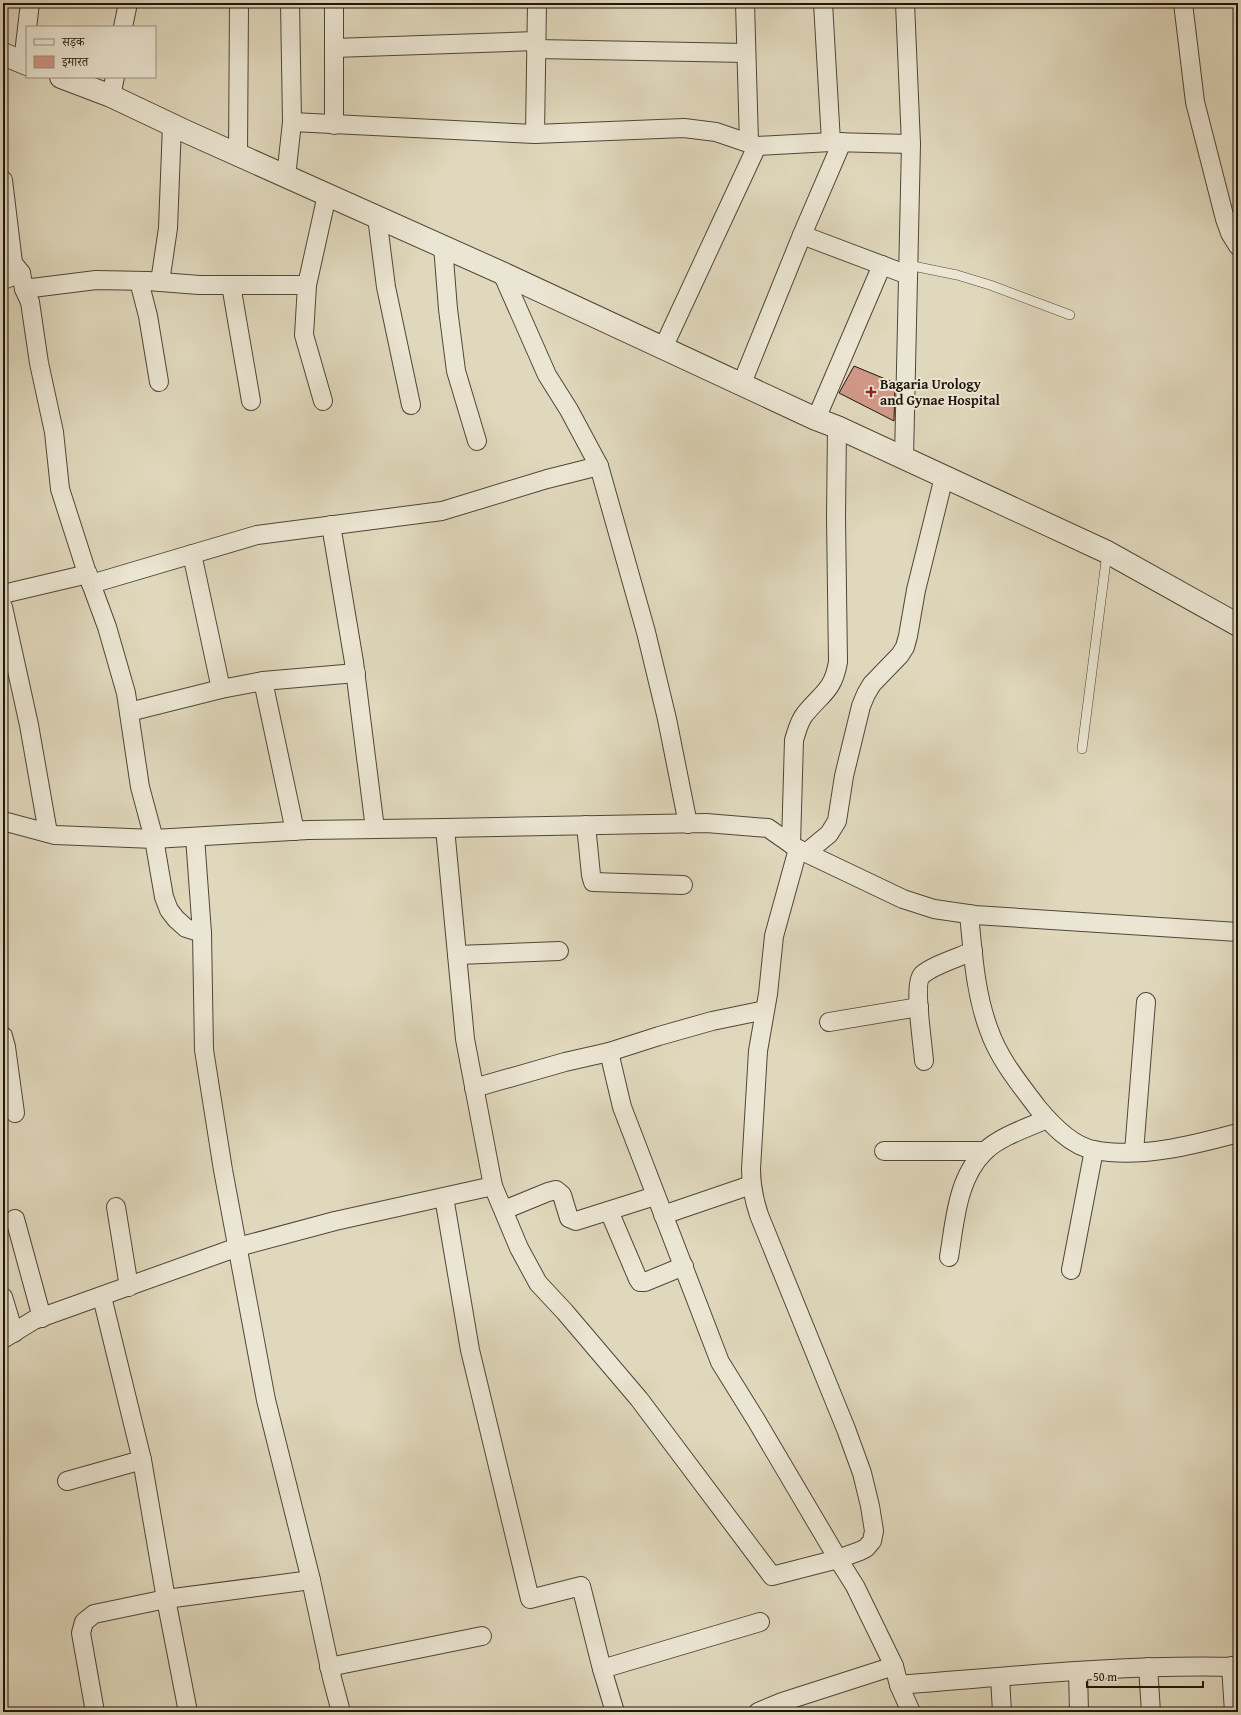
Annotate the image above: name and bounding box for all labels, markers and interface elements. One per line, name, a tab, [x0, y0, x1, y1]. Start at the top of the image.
legend	[26, 26, 156, 78]
text: सड़क	[61, 33, 86, 50]
text: इमारत	[61, 53, 89, 70]
place label: Bagaria Urology and Gynae Hospital	[880, 374, 1001, 410]
marker: Bagaria Urology and Gynae Hospital	[865, 386, 877, 398]
scale bar	[1087, 1663, 1203, 1689]
text: 50 m	[1093, 1668, 1117, 1685]

